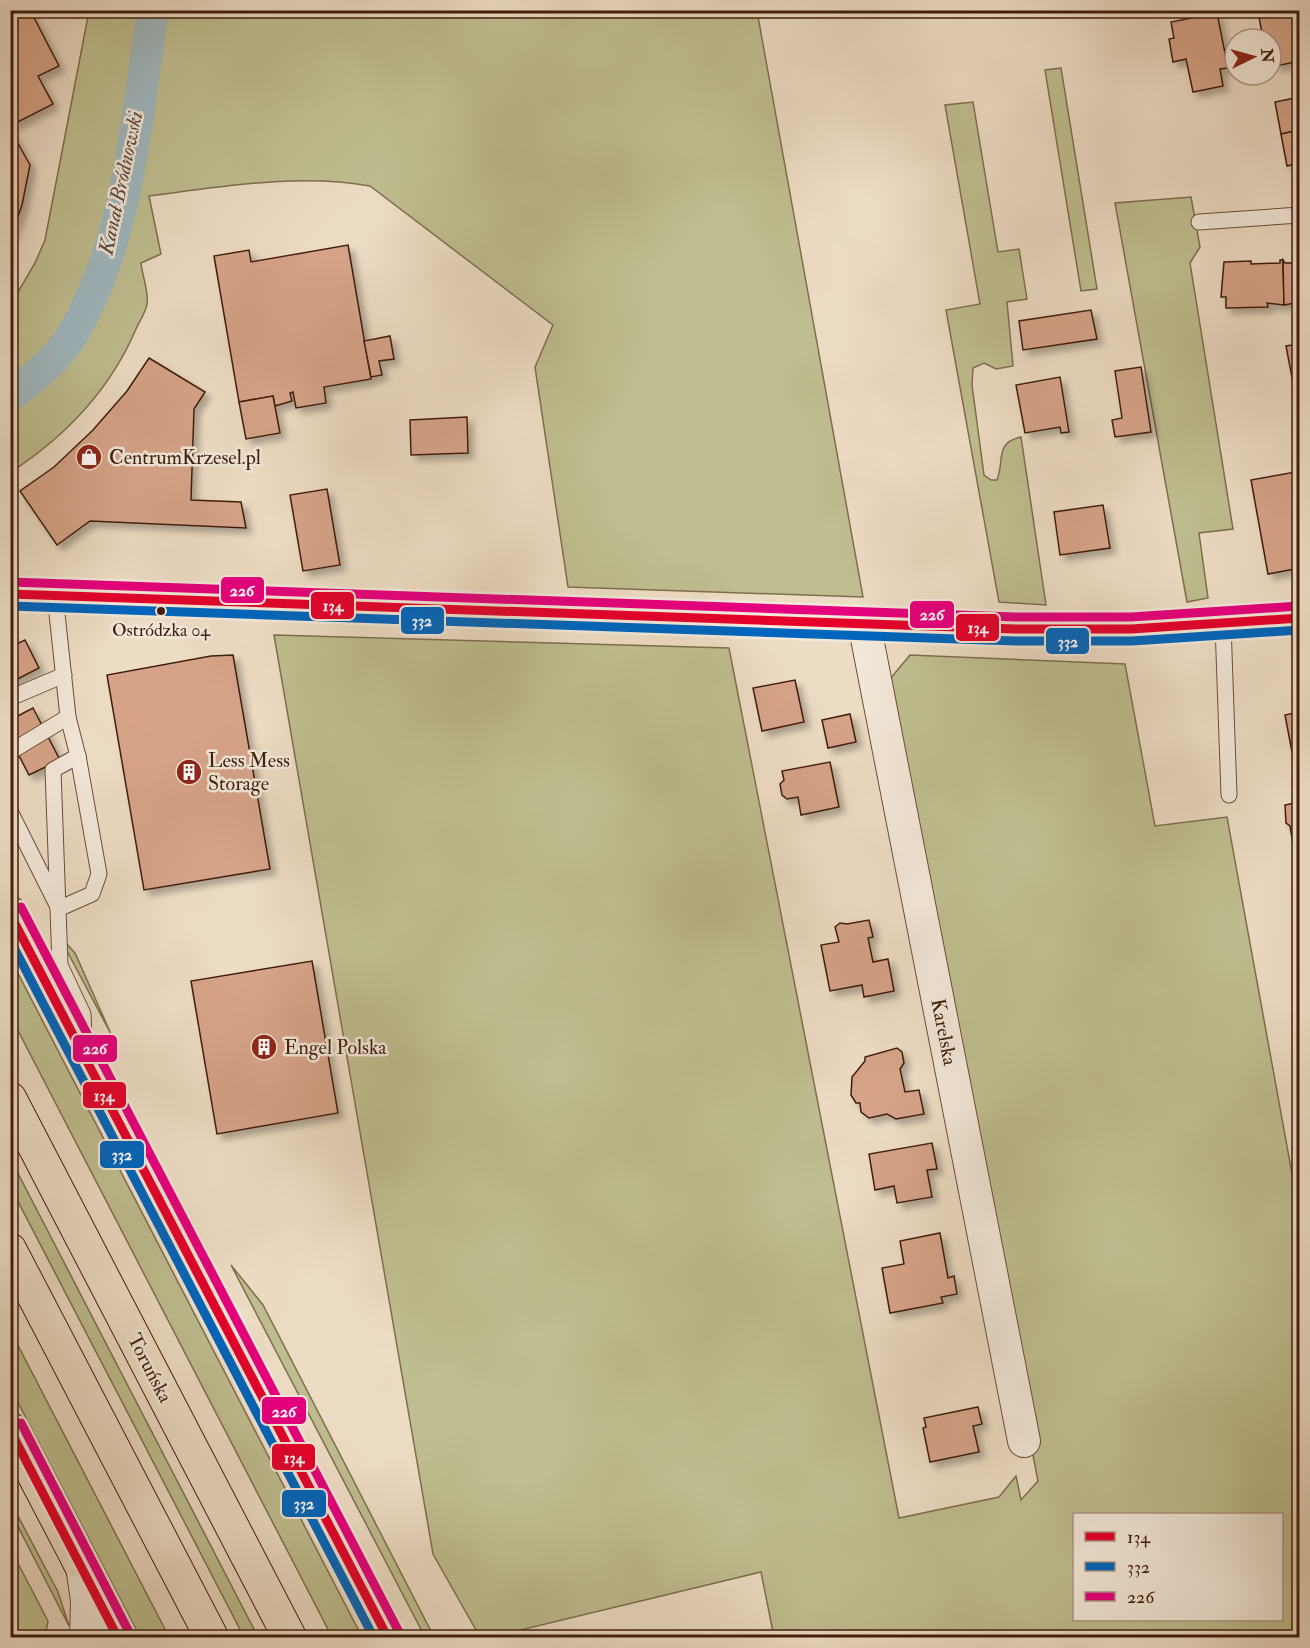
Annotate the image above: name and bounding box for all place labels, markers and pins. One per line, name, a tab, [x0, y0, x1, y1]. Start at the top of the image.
shop icon: CentrumKrzesel.pl	[74, 442, 104, 472]
place label: CentrumKrzesel.pl	[109, 445, 261, 471]
marker: Ostródzka 04	[155, 605, 167, 617]
place label: Ostródzka 04	[112, 619, 211, 642]
place label: Less Mess Storage	[208, 748, 290, 796]
building icon: Less Mess Storage	[174, 757, 204, 787]
building icon: Engel Polska	[249, 1032, 279, 1062]
place label: Engel Polska	[284, 1035, 387, 1060]

